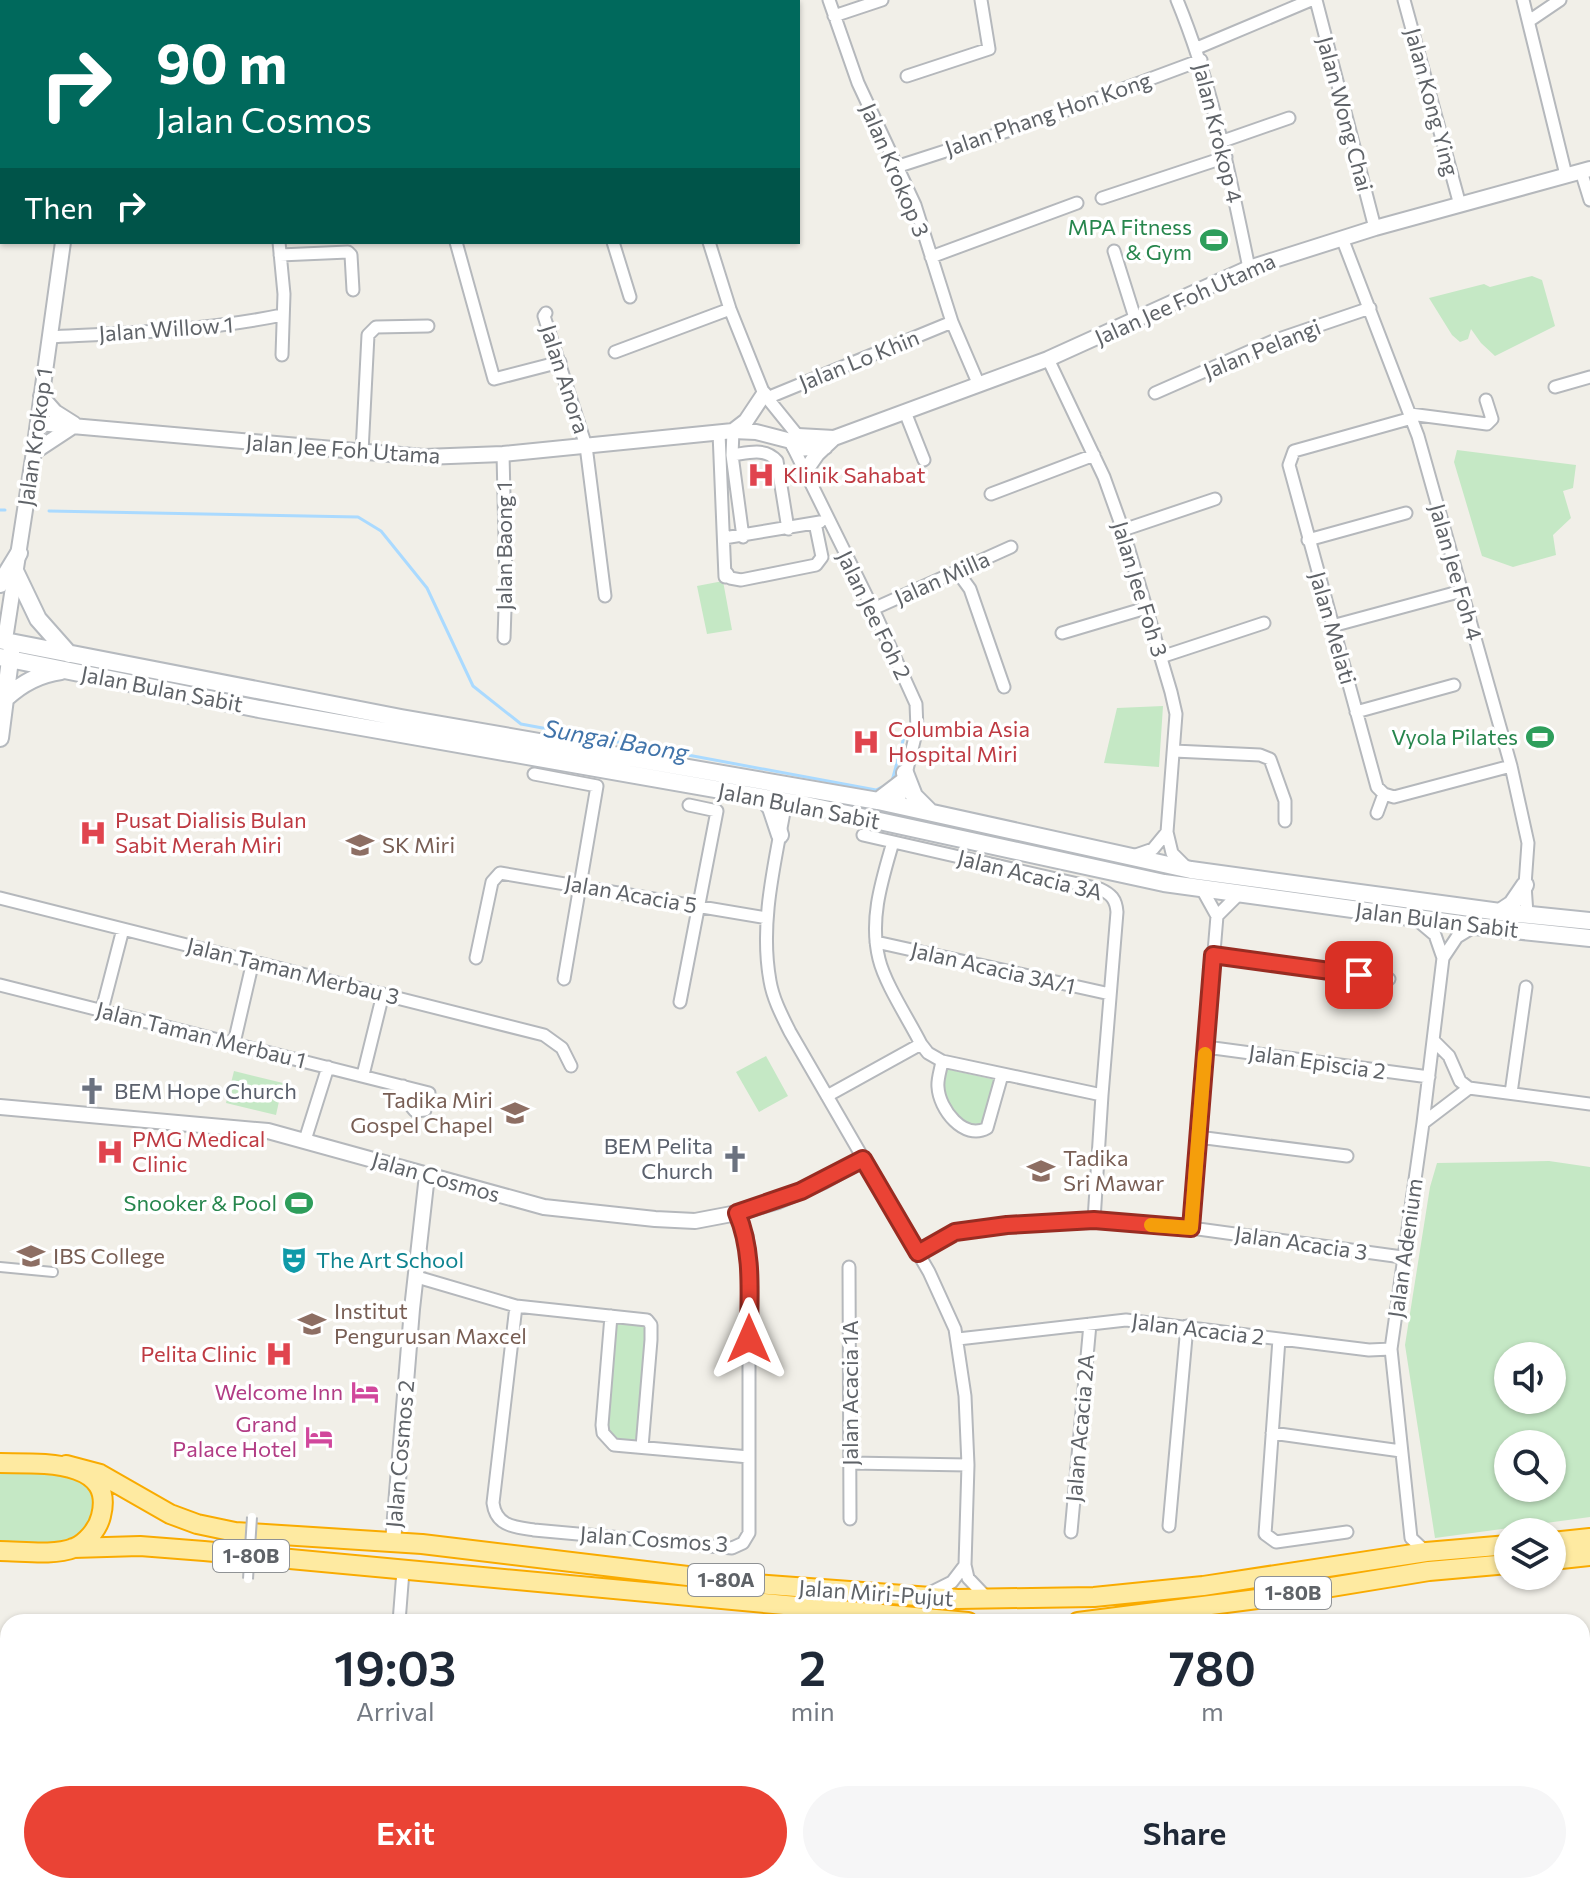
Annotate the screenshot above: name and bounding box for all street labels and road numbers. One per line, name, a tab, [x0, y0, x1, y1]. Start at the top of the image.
street label: Jalan Kong Ying	[1400, 25, 1465, 179]
street label: Jalan Wong Chai	[1312, 33, 1379, 194]
street label: Jalan Krokop 4	[1188, 60, 1249, 206]
street label: Jalan Phang Hon Kong	[941, 65, 1155, 162]
street label: Jalan Krokop 3	[855, 99, 936, 241]
street label: Jalan Jee Foh Utama	[1090, 247, 1279, 351]
street label: Jalan Willow 1	[98, 310, 234, 347]
street label: Jalan Pelangi	[1199, 313, 1324, 384]
street label: Jalan Anora	[535, 321, 596, 437]
street label: Jalan Lo Khin	[795, 323, 923, 396]
street label: Jalan Krokop 1	[11, 366, 58, 508]
street label: Jalan Jee Foh Utama	[245, 428, 441, 469]
street label: Jalan Baong 1	[490, 482, 517, 610]
street label: Jalan Jee Foh 4	[1424, 500, 1489, 643]
street label: Jalan Jee Foh 3	[1107, 518, 1174, 660]
street label: Jalan Milla	[890, 545, 994, 610]
street label: Jalan Jee Foh 2	[832, 546, 917, 684]
street label: Jalan Melati	[1304, 568, 1362, 687]
street label: Jalan Bulan Sabit	[79, 660, 245, 717]
street label: Jalan Bulan Sabit	[716, 777, 882, 834]
street label: Jalan Acacia 3A	[955, 843, 1105, 906]
street label: Jalan Acacia 5	[563, 869, 699, 918]
street label: Jalan Bulan Sabit	[1354, 896, 1520, 943]
street label: Jalan Taman Merbau 3	[184, 931, 402, 1010]
street label: Jalan Acacia 3A/1	[908, 936, 1078, 1000]
street label: Jalan Taman Merbau 1	[94, 995, 309, 1074]
street label: Jalan Episcia 2	[1247, 1039, 1387, 1084]
street label: Jalan Cosmos	[369, 1145, 503, 1208]
street label: Jalan Adenium	[1381, 1176, 1428, 1319]
street label: Jalan Acacia 3	[1233, 1220, 1369, 1265]
street label: Jalan Acacia 2	[1130, 1307, 1266, 1350]
street label: Jalan Acacia 1A	[836, 1320, 863, 1466]
street label: Jalan Acacia 2A	[1060, 1353, 1099, 1503]
street label: Jalan Cosmos 2	[380, 1379, 419, 1529]
street label: Jalan Cosmos 3	[579, 1520, 729, 1557]
road number: 1-80B	[213, 1540, 289, 1572]
road number: 1-80A	[688, 1564, 764, 1596]
street label: Jalan Miri-Pujut	[798, 1574, 954, 1611]
road number: 1-80B	[1255, 1577, 1331, 1609]

